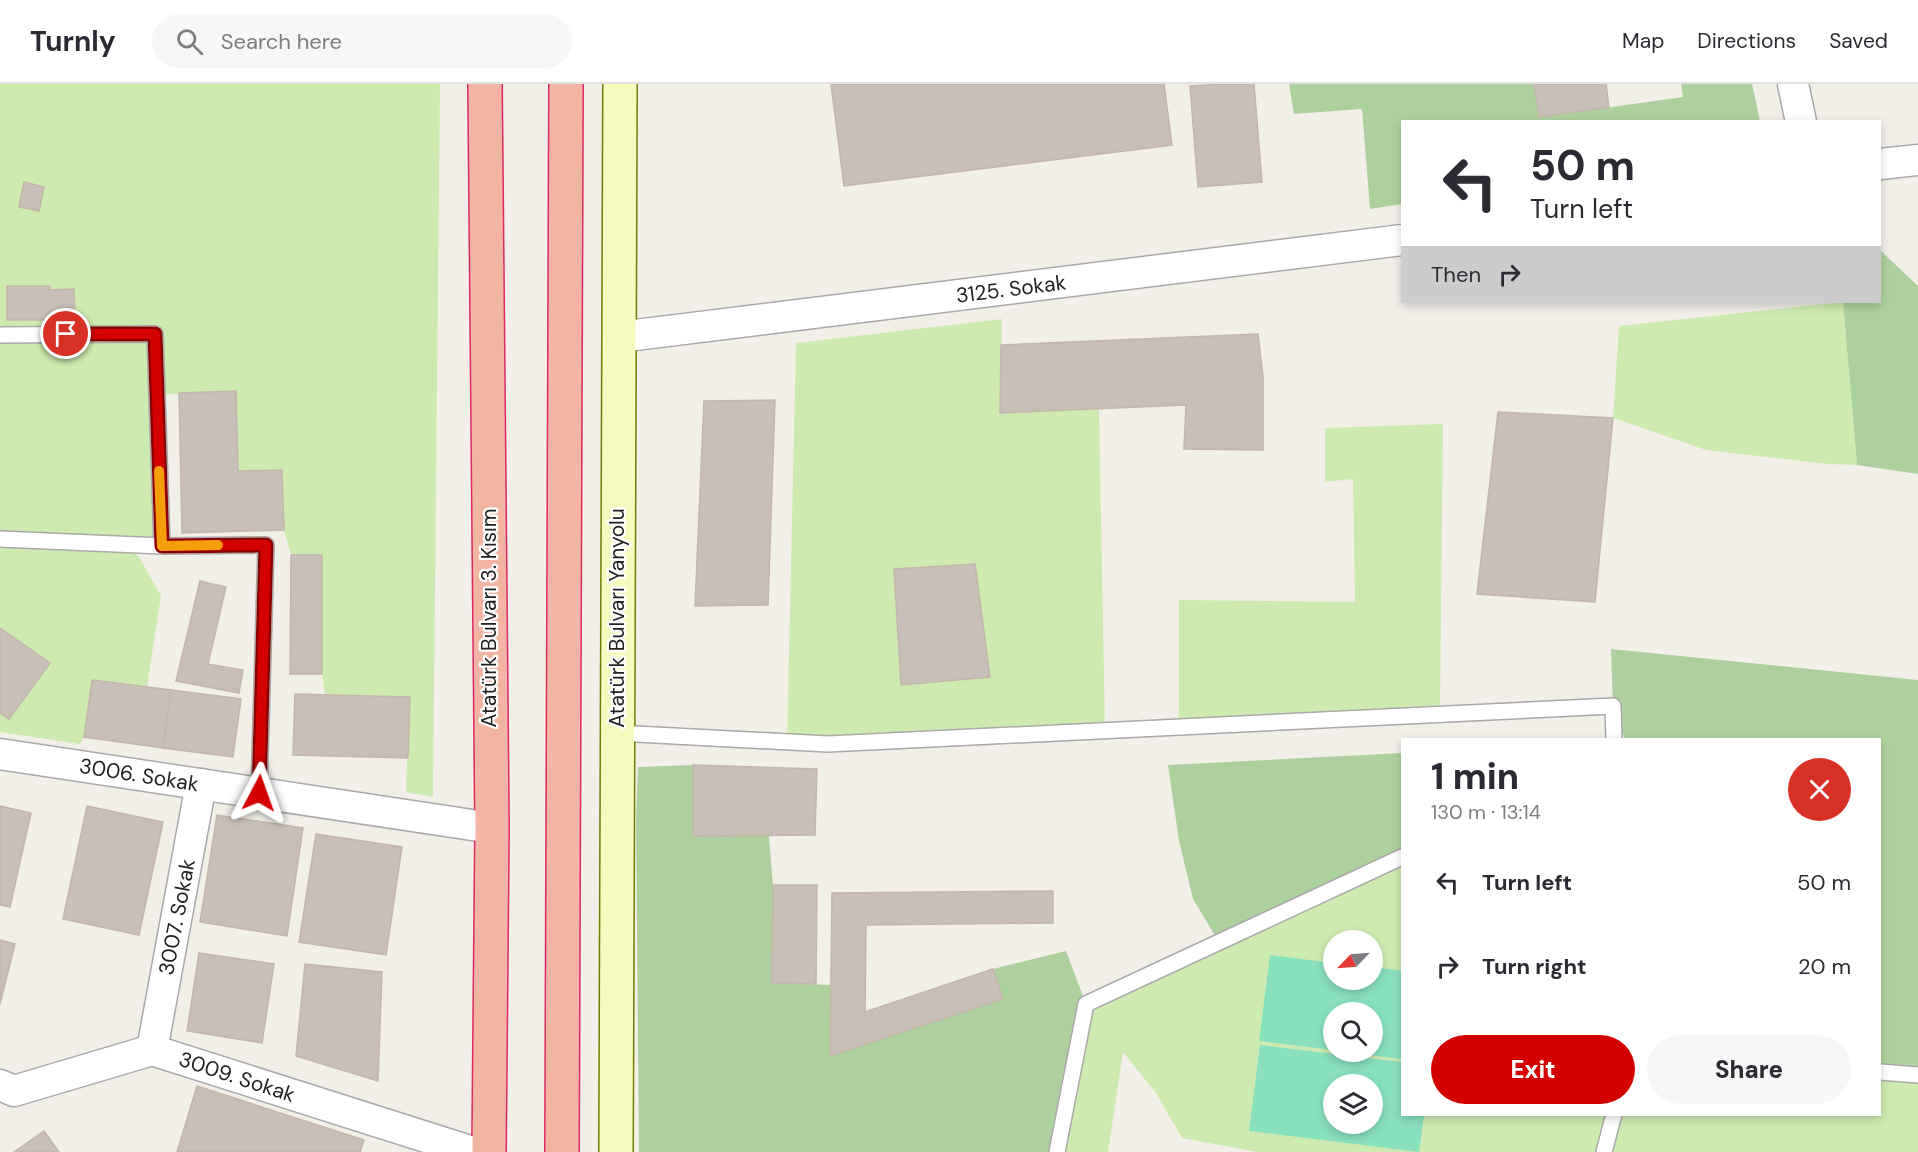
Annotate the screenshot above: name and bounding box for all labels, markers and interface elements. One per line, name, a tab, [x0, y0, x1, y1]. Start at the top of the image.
search box	[152, 14, 572, 68]
text: Turnly	[30, 23, 116, 60]
icon: search	[173, 25, 206, 58]
text: Search here	[221, 27, 342, 56]
text: Map	[1622, 27, 1664, 55]
text: Directions	[1697, 27, 1796, 55]
text: Saved	[1829, 27, 1888, 55]
text: 50 m	[1530, 138, 1635, 193]
icon: left	[1431, 144, 1509, 222]
text: Turn left	[1530, 191, 1633, 226]
icon: right	[1493, 258, 1526, 291]
text: Then	[1431, 260, 1481, 289]
street label: 3125. Sokak	[955, 268, 1068, 310]
pin	[40, 308, 91, 359]
icon: arrive	[49, 317, 82, 350]
street label: Atatürk Bulvarı 3. Kısım	[475, 508, 503, 728]
street label: Atatürk Bulvarı Yanyolu	[603, 508, 631, 728]
street label: 3006. Sokak	[77, 752, 201, 798]
text: 1 min	[1431, 753, 1519, 800]
button: close	[1788, 758, 1851, 821]
position arrow	[227, 761, 291, 825]
text: 130 m · 13:14	[1431, 799, 1541, 825]
street label: 3007. Sokak	[152, 856, 202, 977]
icon: left	[1431, 866, 1464, 899]
text: Turn left	[1482, 868, 1572, 897]
text: 50 m	[1797, 868, 1851, 897]
north arrow	[1323, 930, 1383, 990]
map controls	[1323, 930, 1383, 1134]
icon: right	[1431, 950, 1464, 983]
text: Turn right	[1482, 952, 1587, 981]
text: 20 m	[1798, 952, 1851, 981]
button: search	[1323, 1002, 1383, 1062]
button: Exit	[1431, 1035, 1635, 1104]
button: Share	[1647, 1035, 1851, 1104]
street label: 3009. Sokak	[175, 1045, 299, 1109]
button: layers	[1323, 1074, 1383, 1134]

